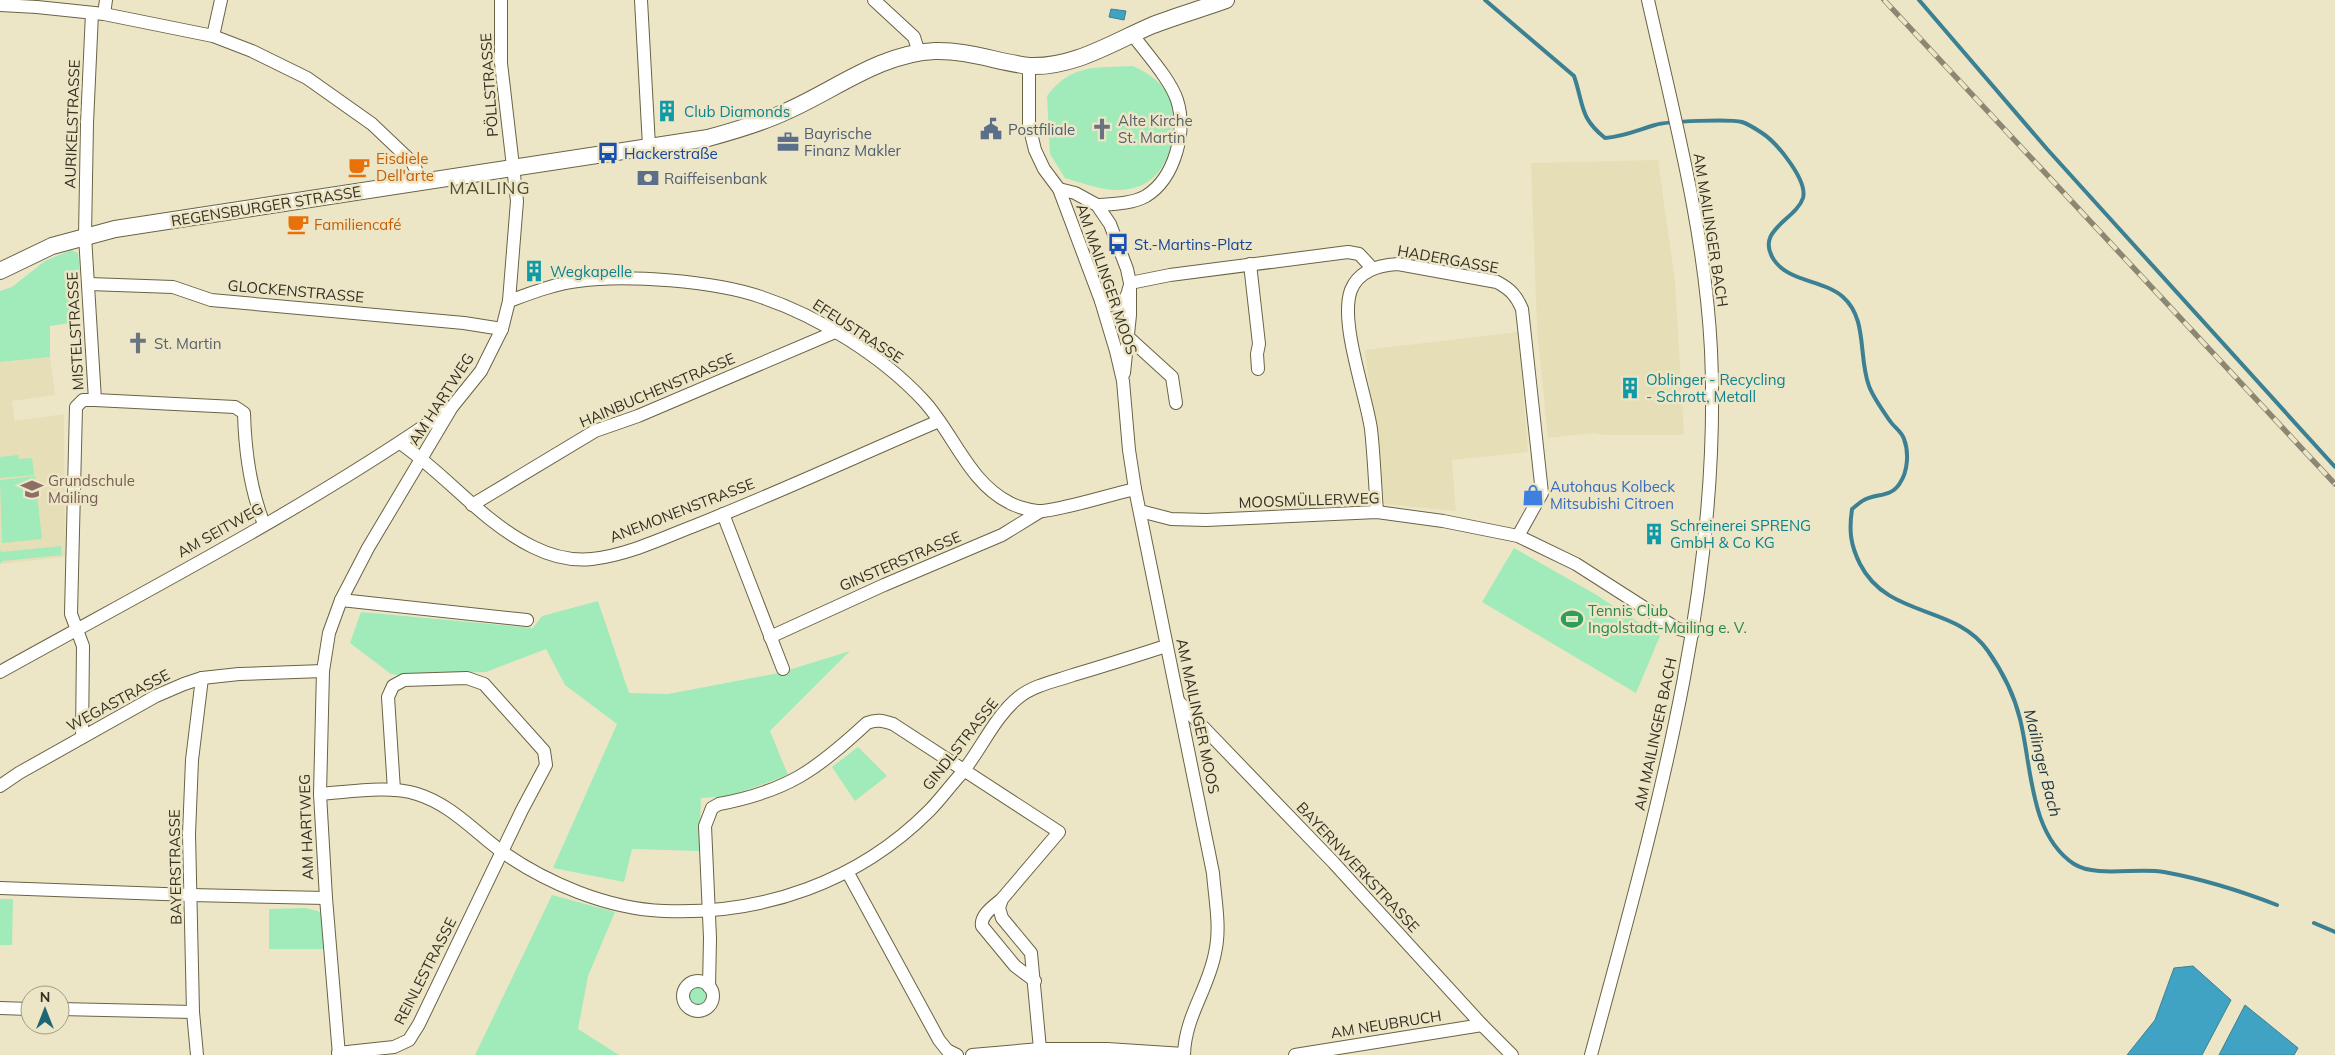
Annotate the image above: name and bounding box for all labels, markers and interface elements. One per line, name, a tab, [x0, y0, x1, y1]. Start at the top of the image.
street label: PÖLLSTRASSE	[476, 32, 502, 138]
street label: AURIKELSTRASSE	[60, 59, 84, 189]
building icon: Club Diamonds	[654, 98, 680, 124]
place label: Club Diamonds	[684, 102, 790, 121]
place label: Alte Kirche St. Martin	[1118, 111, 1193, 147]
public building icon: Postfiliale	[978, 116, 1004, 142]
church icon: Alte Kirche St. Martin	[1089, 116, 1115, 142]
place label: Postfiliale	[1008, 120, 1075, 139]
place label: Bayrische Finanz Makler	[804, 124, 902, 160]
office icon: Bayrische Finanz Makler	[775, 129, 801, 155]
bus stop icon: Hackerstraße	[595, 140, 621, 166]
place label: Hackerstraße	[624, 144, 718, 163]
place label: Eisdiele Dell'arte	[376, 149, 434, 185]
street label: AM MAILINGER BACH	[1689, 152, 1733, 308]
cafe icon: Eisdiele Dell'arte	[346, 154, 372, 180]
bank icon: Raiffeisenbank	[635, 165, 661, 191]
place label: Raiffeisenbank	[664, 169, 768, 188]
district label: MAILING	[449, 176, 531, 199]
street label: REGENSBURGER STRASSE	[170, 182, 362, 230]
street label: AM MAILINGER MOOS	[1072, 201, 1142, 357]
cafe icon: Familiencafé	[285, 211, 311, 237]
place label: Familiencafé	[314, 215, 401, 234]
bus stop icon: St.-Martins-Platz	[1105, 231, 1131, 257]
place label: St.-Martins-Platz	[1134, 235, 1253, 254]
street label: HADERGASSE	[1396, 241, 1500, 277]
building icon: Wegkapelle	[521, 258, 547, 284]
place label: Wegkapelle	[550, 262, 632, 281]
street label: MISTELSTRASSE	[62, 271, 88, 391]
street label: GLOCKENSTRASSE	[227, 276, 365, 306]
street label: EFEUSTRASSE	[809, 295, 907, 367]
church icon: St. Martin	[125, 330, 151, 356]
place label: St. Martin	[154, 334, 221, 353]
street label: HAINBUCHENSTRASSE	[576, 348, 738, 431]
street label: AM HARTWEG	[404, 349, 478, 449]
place label: Oblinger - Recycling - Schrott, Metall	[1646, 370, 1786, 406]
building icon: Oblinger - Recycling - Schrott, Metall	[1617, 375, 1643, 401]
place label: Grundschule Mailing	[48, 471, 135, 507]
street label: ANEMONENSTRASSE	[607, 474, 757, 546]
school or university icon: Grundschule Mailing	[19, 476, 45, 502]
place label: Autohaus Kolbeck Mitsubishi Citroen	[1550, 477, 1675, 513]
shop icon: Autohaus Kolbeck Mitsubishi Citroen	[1520, 482, 1546, 508]
street label: MOOSMÜLLERWEG	[1238, 488, 1380, 512]
street label: AM SEITWEG	[174, 499, 266, 561]
place label: Schreinerei SPRENG GmbH & Co KG	[1670, 516, 1811, 552]
building icon: Schreinerei SPRENG GmbH & Co KG	[1641, 521, 1667, 547]
street label: GINSTERSTRASSE	[836, 527, 964, 595]
place label: Tennis Club Ingolstadt-Mailing e. V.	[1588, 601, 1747, 637]
sports icon: Tennis Club Ingolstadt-Mailing e. V.	[1559, 606, 1585, 632]
street label: AM MAILINGER MOOS	[1172, 637, 1224, 795]
street label: AM MAILINGER BACH	[1630, 656, 1680, 812]
street label: WEGASTRASSE	[63, 665, 173, 735]
street label: GINDLSTRASSE	[918, 694, 1002, 794]
water label: Mailinger Bach	[2020, 707, 2066, 819]
street label: AM HARTWEG	[295, 774, 317, 880]
street label: BAYERNWERKSTRASSE	[1293, 798, 1424, 936]
street label: BAYERSTRASSE	[164, 809, 186, 925]
street label: REINLESTRASSE	[390, 914, 460, 1028]
north arrow	[20, 985, 70, 1035]
text: N	[40, 988, 50, 1006]
street label: AM NEUBRUCH	[1329, 1006, 1443, 1042]

